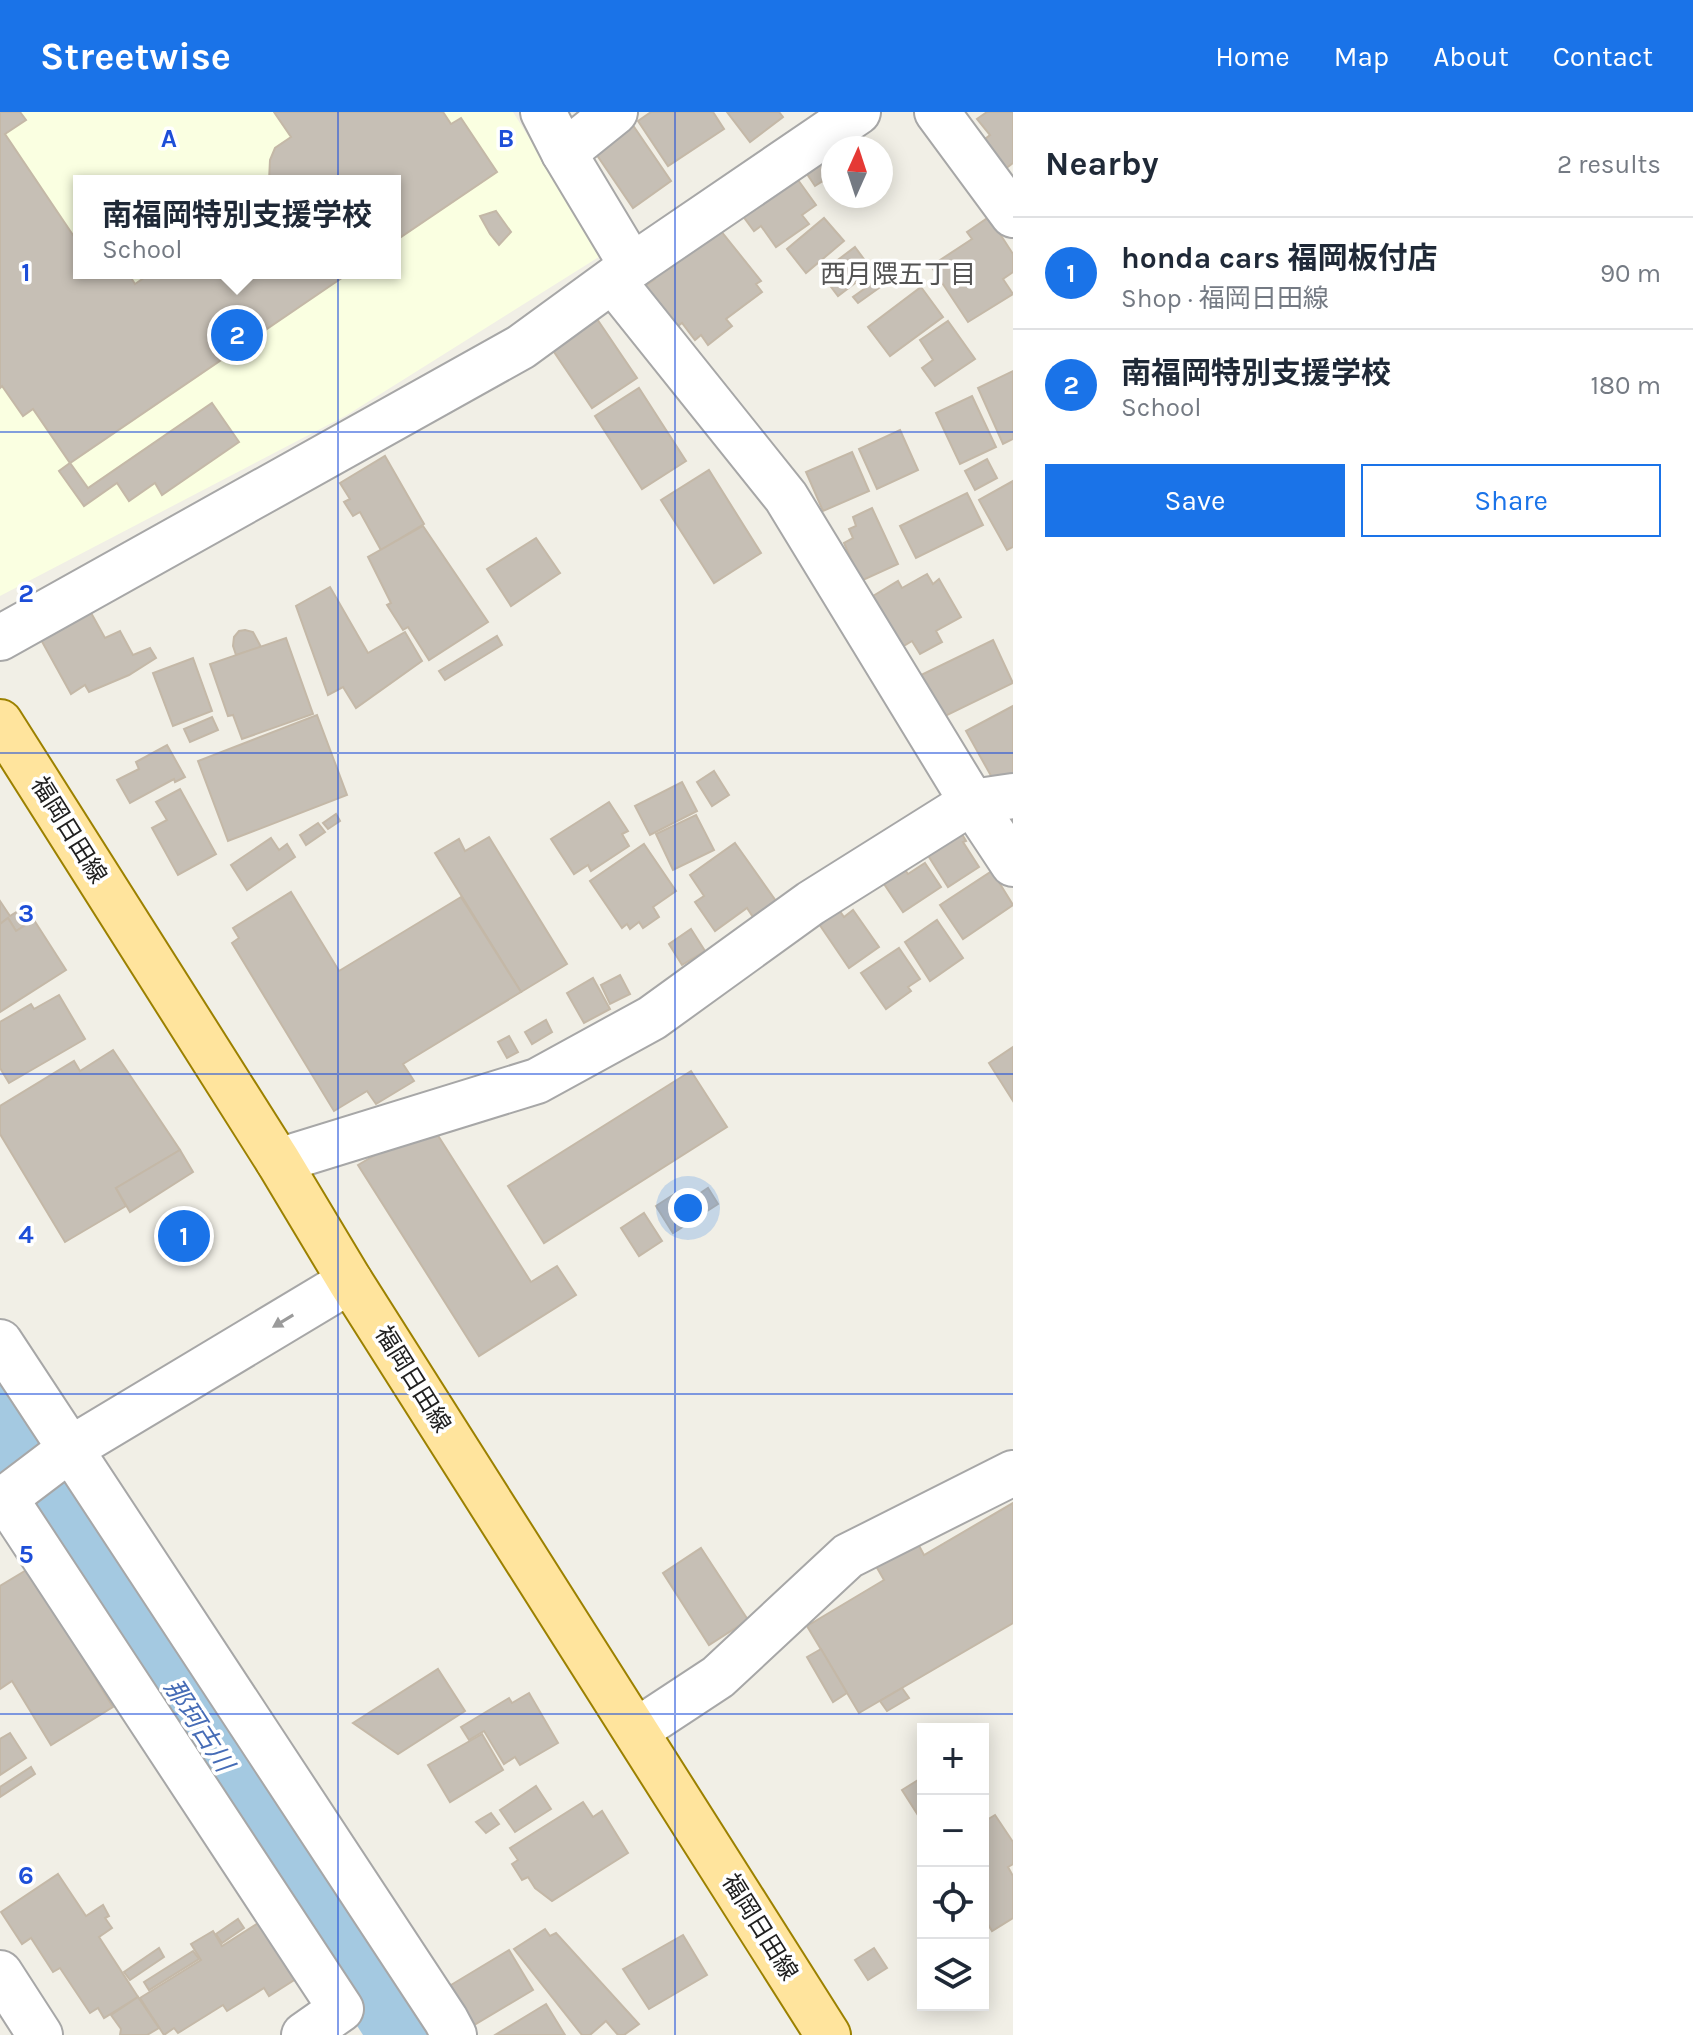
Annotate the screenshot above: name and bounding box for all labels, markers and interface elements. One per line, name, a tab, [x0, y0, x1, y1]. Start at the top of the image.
text: Streetwise	[40, 34, 231, 79]
text: Home	[1215, 40, 1290, 73]
text: Map	[1334, 40, 1389, 73]
text: About	[1433, 40, 1509, 73]
text: Contact	[1553, 40, 1653, 73]
text: A	[161, 123, 177, 154]
text: B	[498, 123, 514, 154]
north arrow	[821, 136, 893, 208]
text: Nearby	[1045, 144, 1159, 184]
text: 2 results	[1557, 149, 1661, 180]
popup	[73, 175, 401, 279]
text: 南福岡特別支援学校	[102, 197, 372, 233]
text: School	[102, 234, 183, 265]
text: honda cars 福岡板付店	[1121, 240, 1438, 276]
text: 1	[21, 257, 31, 288]
text: 1	[1066, 258, 1076, 289]
text: 90 m	[1600, 258, 1661, 289]
district label: 西月隈五丁目	[820, 259, 976, 290]
text: Shop · 福岡日田線	[1121, 283, 1329, 314]
pin: 2	[211, 305, 263, 365]
text: 南福岡特別支援学校	[1121, 355, 1391, 391]
text: 2	[1063, 370, 1079, 401]
text: 180 m	[1591, 370, 1661, 401]
text: School	[1121, 392, 1202, 423]
button: Save	[1045, 464, 1345, 537]
button: Share	[1361, 464, 1661, 537]
text: 2	[18, 578, 34, 609]
street label: 福岡日田線	[25, 772, 113, 888]
text: 3	[18, 898, 34, 929]
your location	[668, 1188, 708, 1228]
pin: 1	[158, 1206, 210, 1266]
text: 4	[18, 1219, 34, 1250]
one-way arrow	[272, 1314, 294, 1328]
street label: 福岡日田線	[369, 1321, 457, 1437]
text: 5	[18, 1539, 34, 1570]
water label: 那珂古川	[157, 1673, 242, 1780]
map controls	[917, 1723, 989, 2011]
button: +	[917, 1723, 989, 1795]
button: −	[917, 1795, 989, 1867]
text: 6	[18, 1860, 34, 1891]
button: locate	[917, 1867, 989, 1939]
street label: 福岡日田線	[716, 1869, 804, 1985]
button: layers	[917, 1939, 989, 2011]

